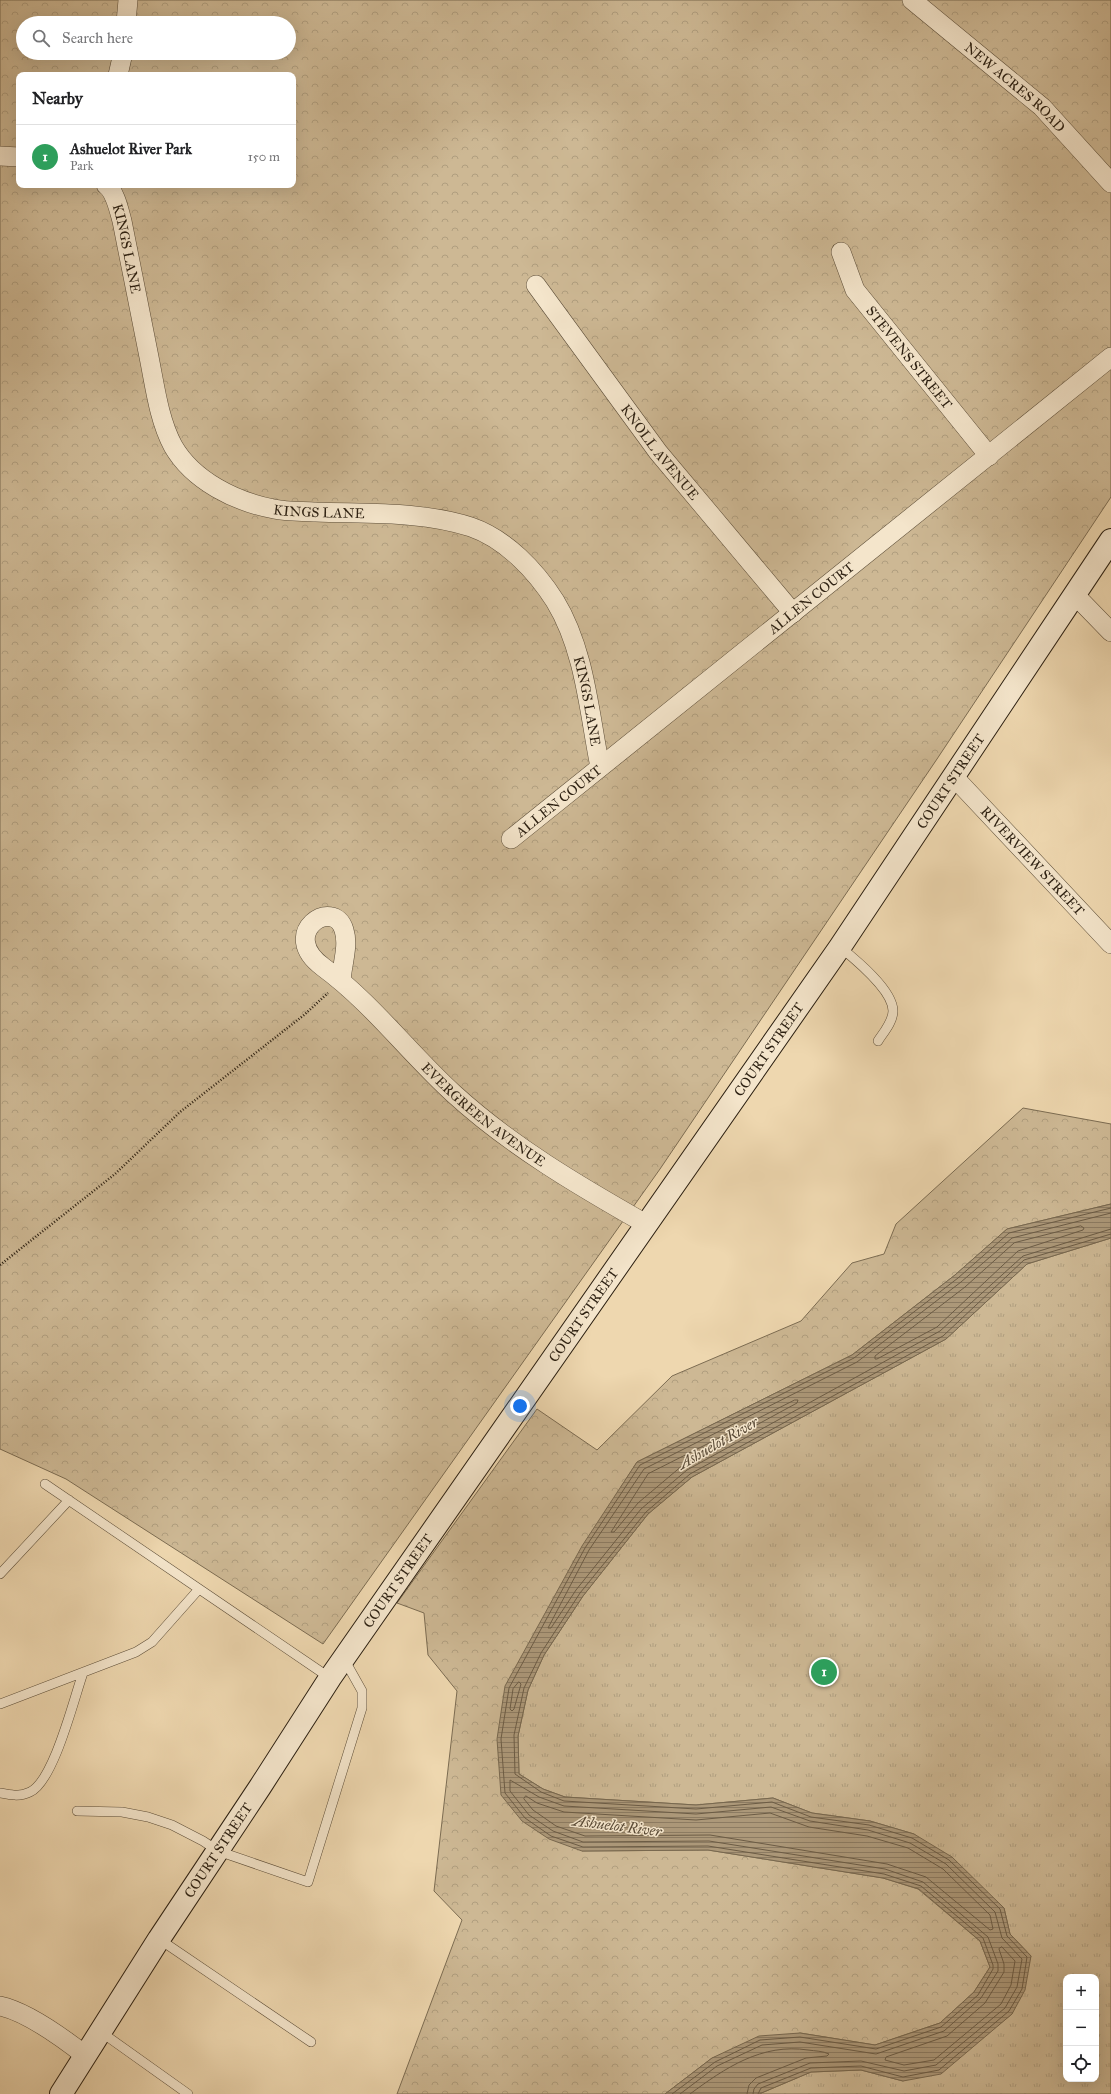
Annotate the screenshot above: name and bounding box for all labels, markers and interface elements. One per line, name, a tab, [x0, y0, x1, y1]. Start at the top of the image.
search box	[16, 16, 296, 60]
icon: search	[30, 27, 52, 49]
text: Search here	[62, 29, 133, 47]
street label: NEW ACRES ROAD	[961, 38, 1069, 135]
text: Nearby	[32, 88, 83, 109]
text: Ashuelot River Park	[70, 140, 192, 158]
text: 1	[42, 149, 48, 165]
text: 150 m	[248, 149, 280, 165]
text: Park	[70, 158, 94, 174]
street label: KINGS LANE	[109, 202, 145, 295]
street label: STEVENS STREET	[863, 302, 956, 413]
street label: KNOLL AVENUE	[617, 401, 703, 503]
street label: KINGS LANE	[272, 501, 365, 522]
street label: ALLEN COURT	[764, 558, 858, 638]
street label: KINGS LANE	[570, 654, 604, 747]
street label: COURT STREET	[913, 730, 988, 832]
street label: ALLEN COURT	[511, 761, 605, 841]
street label: RIVERVIEW STREET	[977, 803, 1088, 919]
street label: COURT STREET	[730, 999, 807, 1100]
street label: EVERGREEN AVENUE	[418, 1059, 549, 1170]
street label: COURT STREET	[545, 1264, 622, 1365]
your location	[510, 1396, 530, 1416]
water label: Ashuelot River	[673, 1412, 762, 1474]
street label: COURT STREET	[359, 1530, 437, 1631]
pin: 1	[811, 1657, 837, 1687]
street label: COURT STREET	[180, 1799, 256, 1901]
water label: Ashuelot River	[569, 1811, 663, 1840]
map controls	[1063, 1974, 1099, 2082]
button: +	[1063, 1974, 1099, 2010]
button: −	[1063, 2010, 1099, 2046]
button: locate	[1063, 2046, 1099, 2082]

